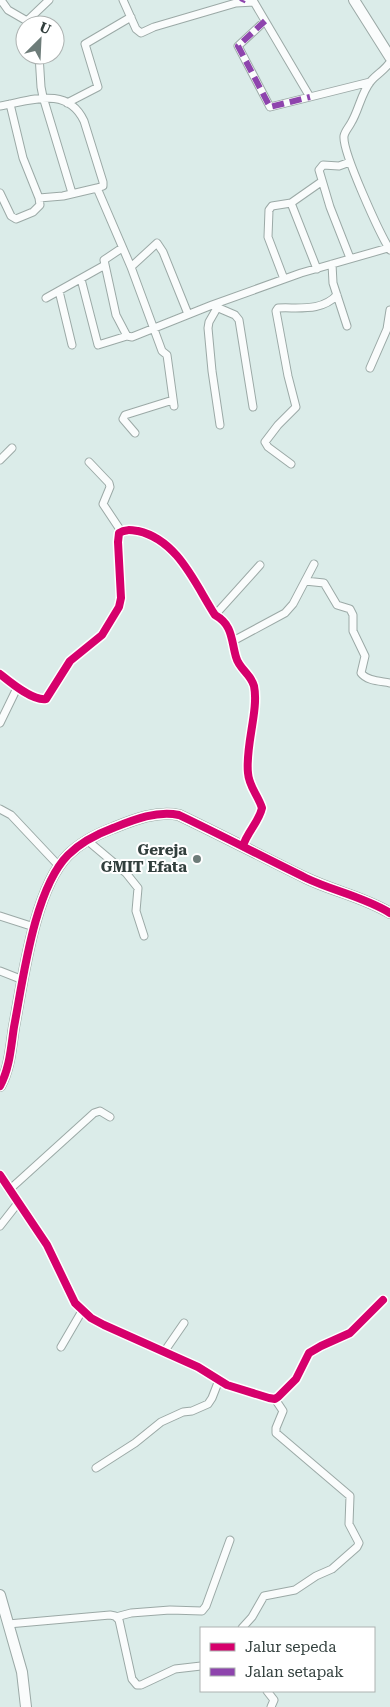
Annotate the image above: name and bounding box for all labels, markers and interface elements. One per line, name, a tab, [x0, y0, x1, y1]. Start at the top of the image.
north arrow	[15, 15, 65, 65]
text: U	[37, 19, 54, 38]
place label: Gereja GMIT Efata	[101, 841, 187, 876]
marker: Gereja GMIT Efata	[191, 853, 203, 865]
legend	[200, 1627, 375, 1692]
text: Jalur sepeda	[245, 1638, 336, 1656]
text: Jalan setapak	[245, 1663, 344, 1681]

